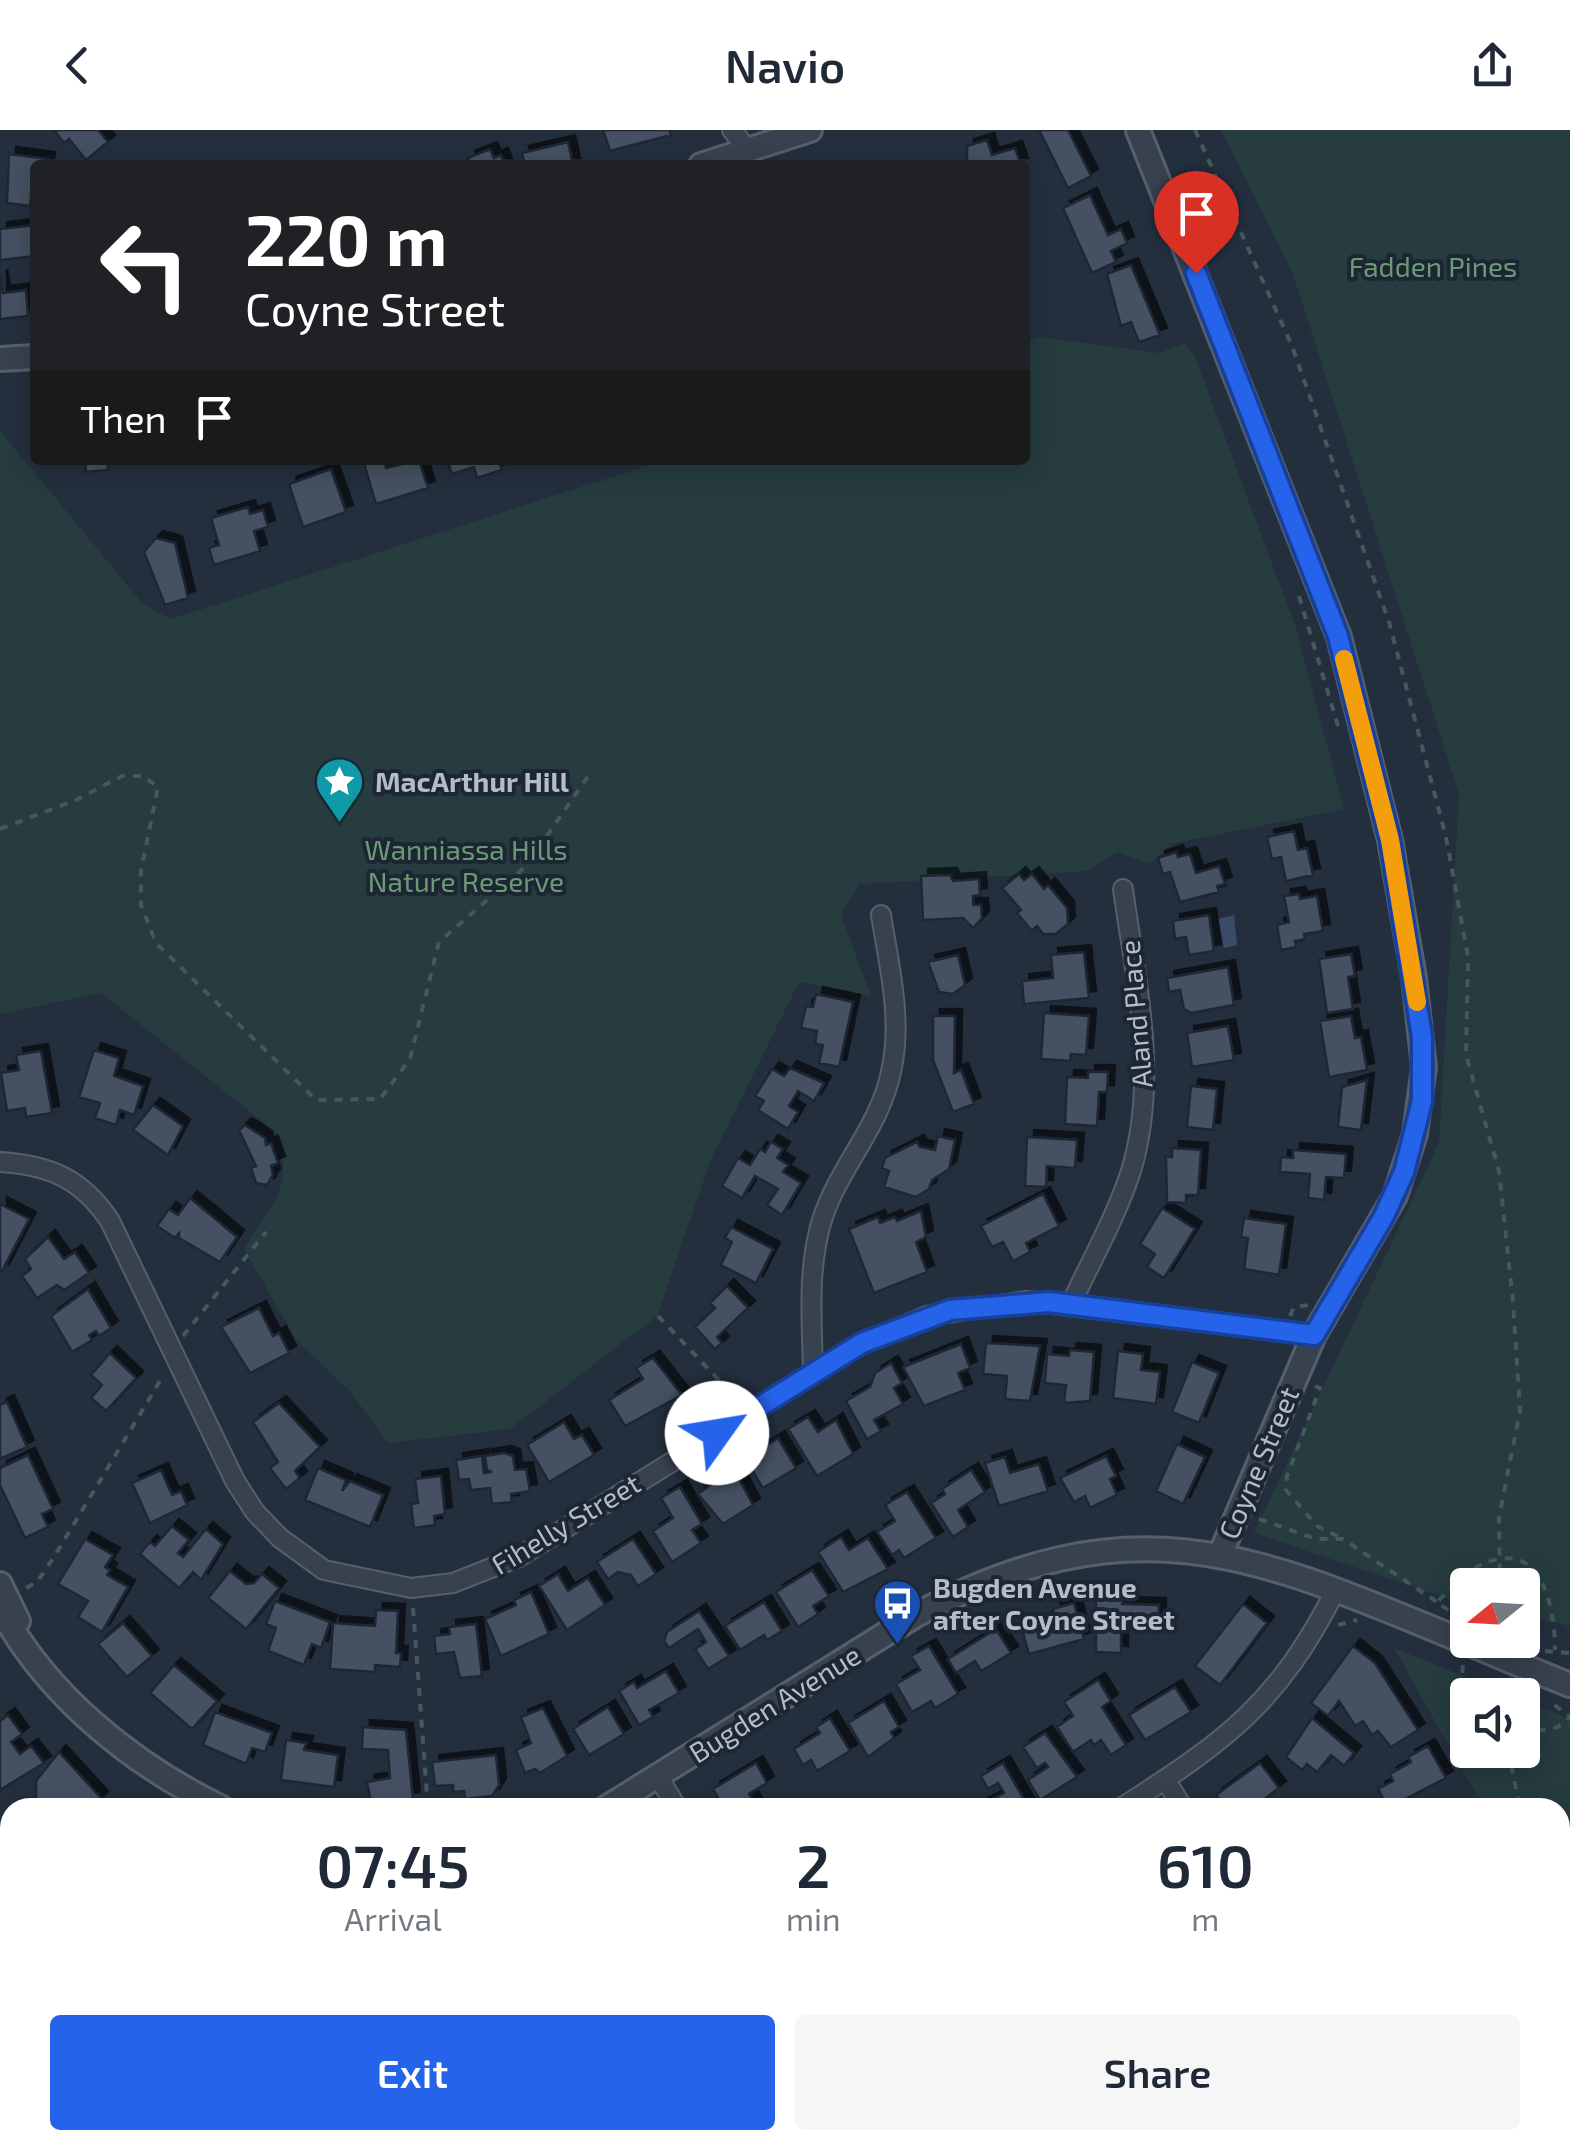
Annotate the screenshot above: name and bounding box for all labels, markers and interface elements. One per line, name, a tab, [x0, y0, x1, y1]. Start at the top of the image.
icon: back	[50, 38, 105, 93]
text: Navio	[725, 38, 845, 92]
icon: share	[1465, 38, 1520, 93]
pin	[1154, 171, 1239, 274]
icon: arrive	[1169, 186, 1224, 241]
text: 220 m	[245, 196, 447, 280]
icon: left	[80, 200, 210, 330]
park label: Fadden Pines	[1349, 249, 1517, 283]
text: Coyne Street	[245, 281, 505, 335]
icon: arrive	[187, 390, 242, 445]
text: Then	[80, 395, 167, 441]
place icon: MacArthur Hill	[314, 756, 366, 824]
place label: MacArthur Hill	[375, 764, 570, 798]
park label: Wanniassa Hills Nature Reserve	[364, 832, 568, 898]
street label: Aland Place	[1112, 939, 1158, 1089]
position arrow	[665, 1381, 769, 1485]
street label: Coyne Street	[1211, 1381, 1305, 1544]
street label: Fihelly Street	[485, 1465, 646, 1581]
north arrow	[1450, 1568, 1540, 1658]
map controls	[1450, 1568, 1540, 1768]
place label: Bugden Avenue after Coyne Street	[933, 1570, 1175, 1636]
bus stop icon: Bugden Avenue after Coyne Street	[872, 1578, 924, 1646]
street label: Bugden Avenue	[683, 1637, 866, 1769]
button: sound	[1450, 1678, 1540, 1768]
text: 07:45	[316, 1828, 470, 1900]
text: 2	[796, 1828, 830, 1900]
text: 610	[1157, 1828, 1254, 1900]
text: Arrival	[344, 1899, 442, 1937]
text: min	[786, 1899, 841, 1937]
text: m	[1191, 1899, 1219, 1937]
button: Exit	[50, 2015, 775, 2130]
button: Share	[795, 2015, 1520, 2130]

